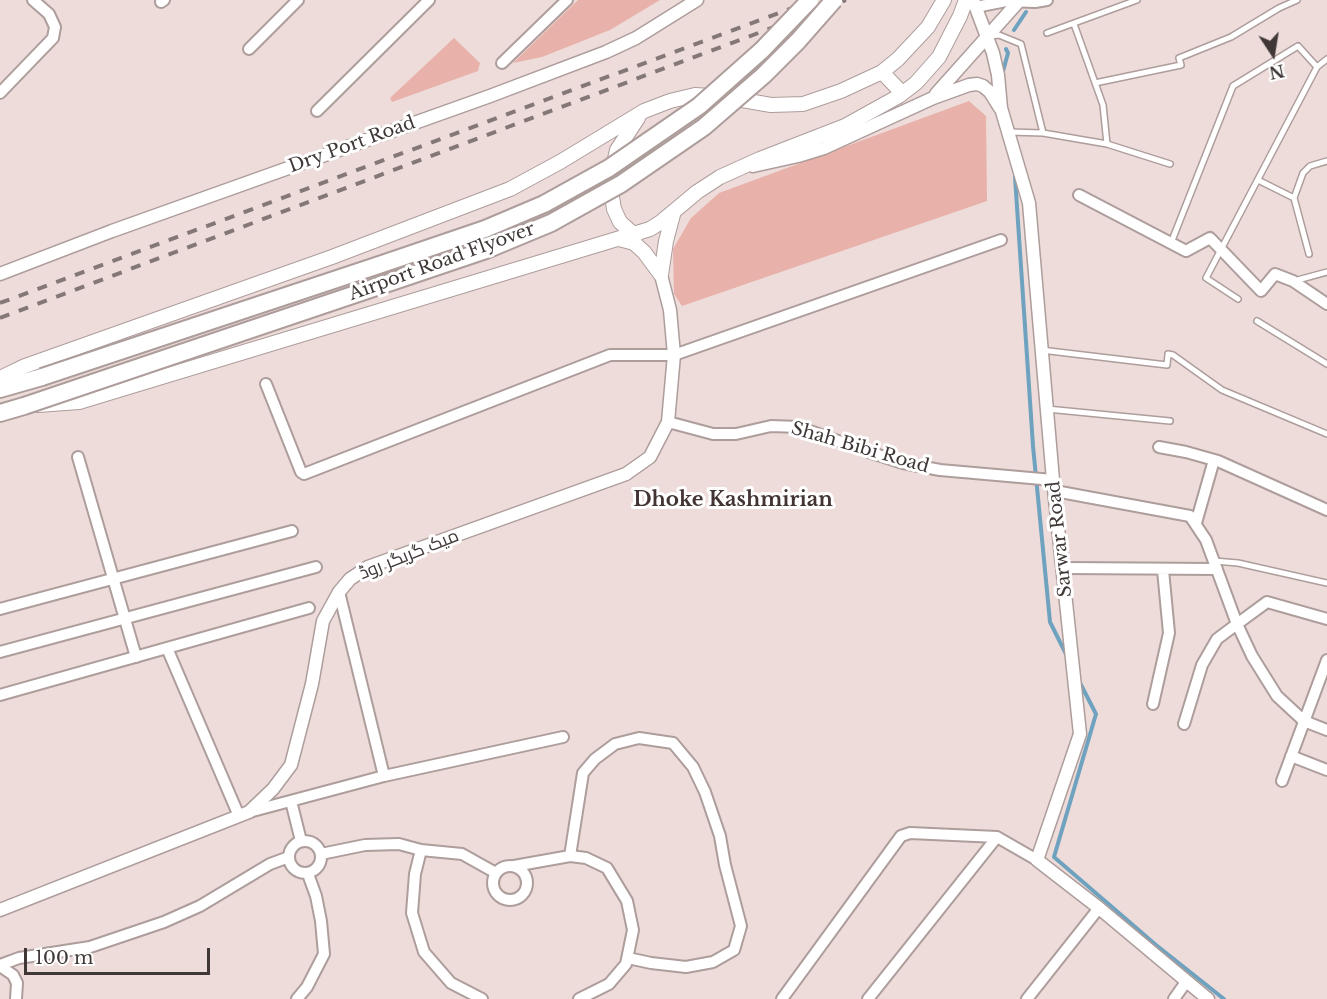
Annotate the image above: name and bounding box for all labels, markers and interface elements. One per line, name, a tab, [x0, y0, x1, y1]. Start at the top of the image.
north arrow	[1243, 24, 1303, 84]
text: N	[1267, 60, 1286, 83]
street label: Dry Port Road	[286, 112, 418, 178]
street label: Airport Road Flyover	[346, 218, 538, 306]
street label: Shah Bibi Road	[789, 418, 931, 478]
street label: Sarwar Road	[1043, 480, 1077, 598]
district label: Dhoke Kashmirian	[633, 488, 833, 512]
street label: میک گریگر روڈ	[356, 525, 462, 585]
scale bar	[27, 936, 213, 974]
text: 100 m	[35, 947, 93, 969]

